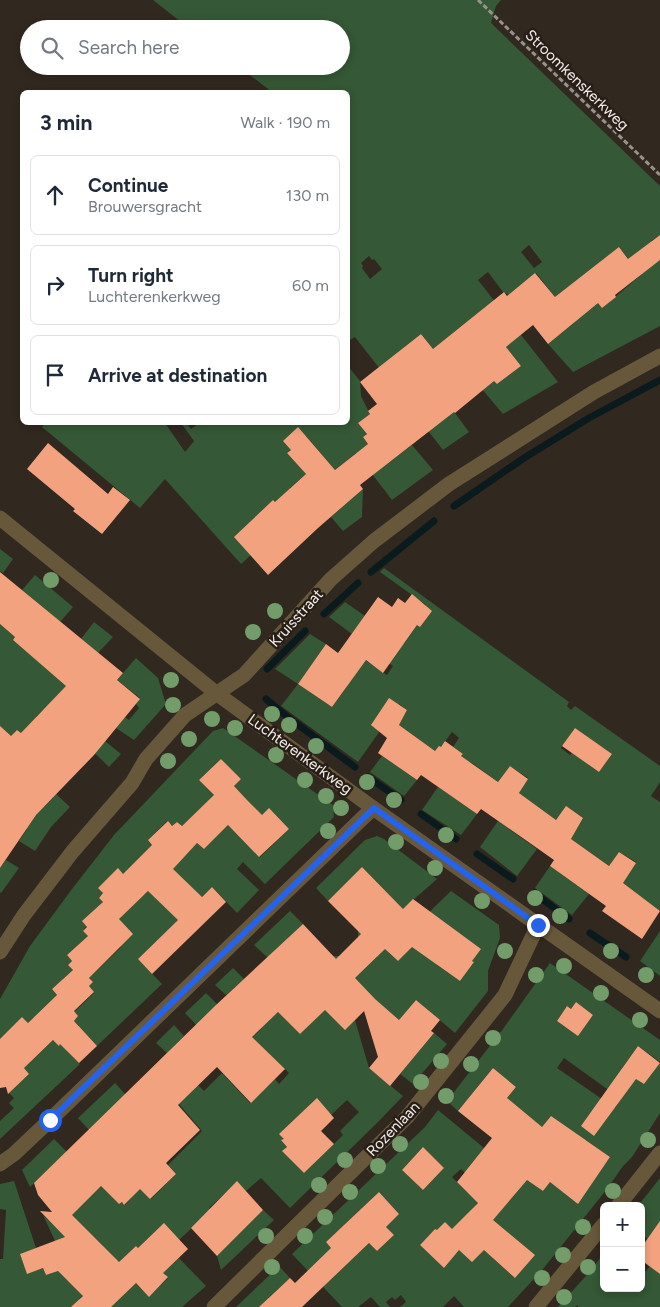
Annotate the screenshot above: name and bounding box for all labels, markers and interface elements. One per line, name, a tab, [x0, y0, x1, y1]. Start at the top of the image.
search box	[20, 20, 350, 75]
street label: Stroomkenskerkweg	[521, 26, 633, 134]
icon: search	[38, 34, 66, 62]
text: Search here	[78, 36, 180, 59]
text: 3 min	[40, 110, 92, 135]
text: Walk · 190 m	[240, 113, 330, 132]
text: Continue	[88, 174, 168, 197]
icon: ahead	[41, 181, 69, 209]
text: 130 m	[286, 186, 329, 205]
text: Brouwersgracht	[88, 197, 202, 216]
text: Turn right	[88, 264, 174, 287]
icon: right	[41, 271, 69, 299]
text: 60 m	[292, 276, 329, 295]
text: Luchterenkerkweg	[88, 287, 221, 306]
icon: arrive	[41, 361, 69, 389]
text: Arrive at destination	[88, 364, 267, 387]
street label: Kruisstraat	[265, 585, 327, 651]
street label: Luchterenkerkweg	[244, 710, 356, 798]
route end	[527, 914, 550, 937]
street label: Rozenlaan	[363, 1098, 423, 1160]
route start	[39, 1109, 62, 1132]
map controls	[600, 1202, 645, 1292]
button: +	[600, 1202, 645, 1247]
button: −	[600, 1247, 645, 1292]

